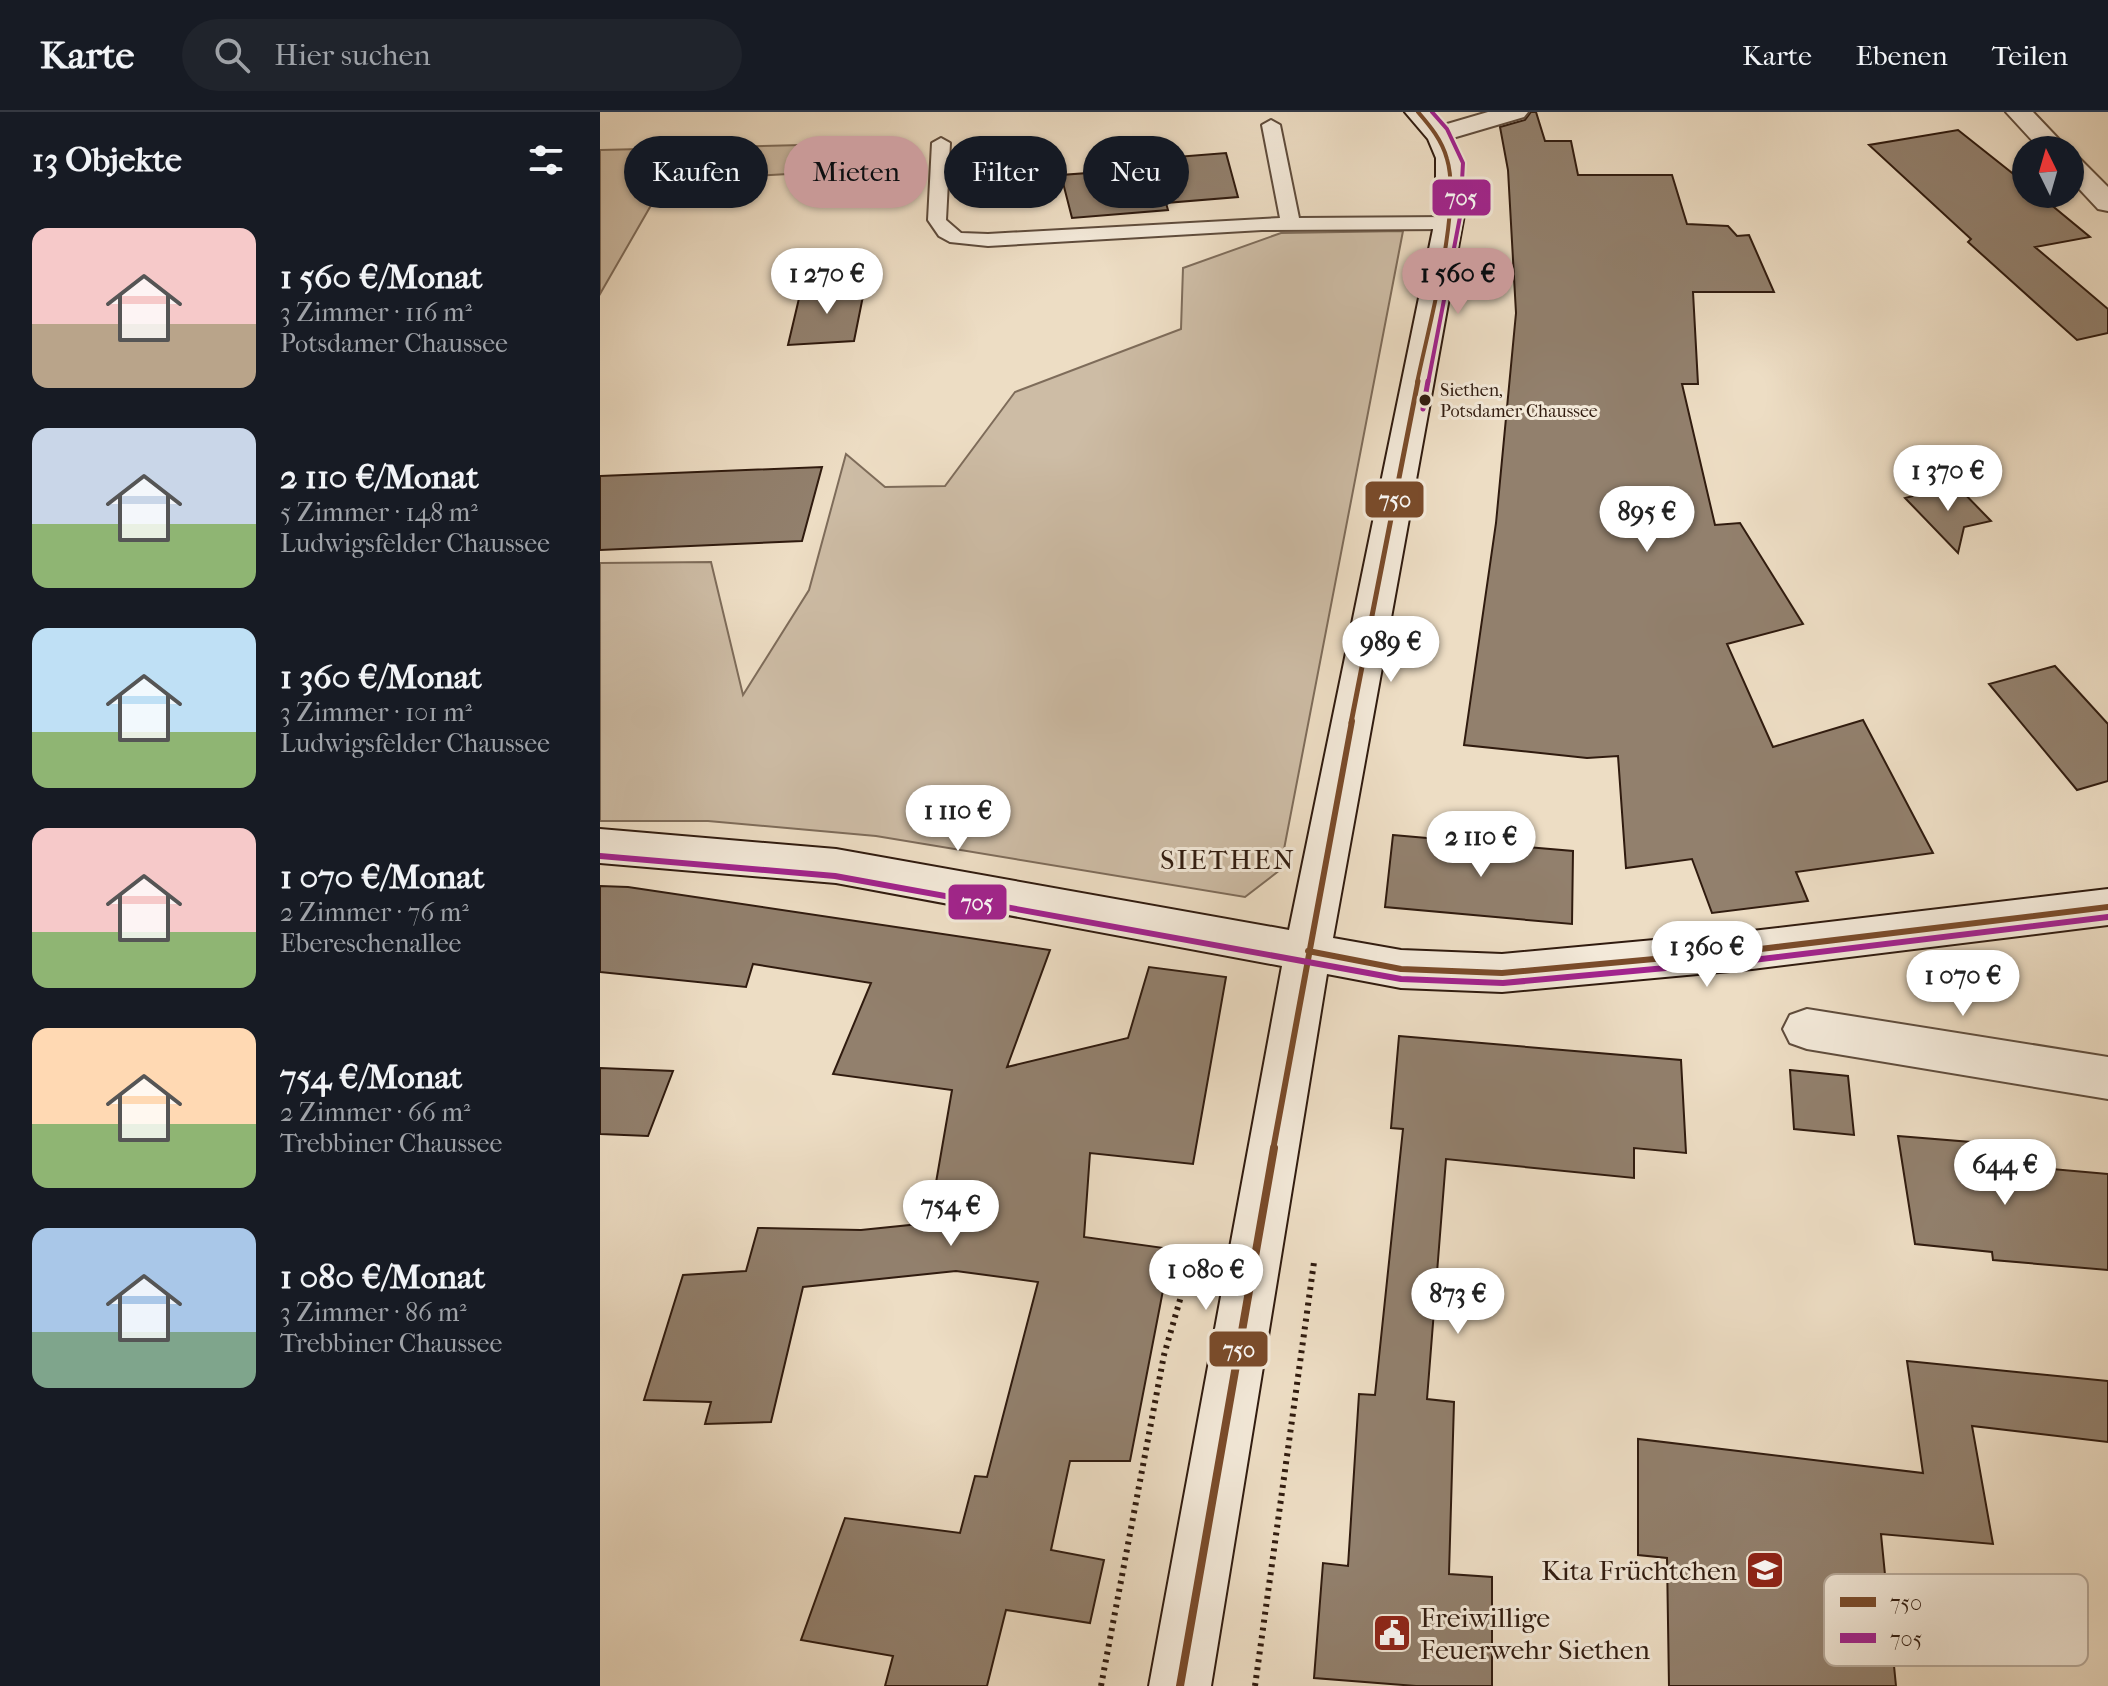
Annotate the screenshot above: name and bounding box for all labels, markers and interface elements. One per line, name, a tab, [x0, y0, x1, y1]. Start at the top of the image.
search box	[182, 19, 742, 91]
text: Karte	[40, 33, 134, 78]
icon: search	[210, 33, 254, 77]
text: Hier suchen	[274, 38, 431, 73]
text: Karte	[1742, 39, 1812, 72]
text: Ebenen	[1856, 39, 1948, 72]
text: Teilen	[1992, 39, 2068, 72]
chip: Kaufen	[624, 136, 768, 208]
chip: Mieten	[784, 136, 928, 208]
chip: Filter	[944, 136, 1067, 208]
chip: Neu	[1083, 136, 1189, 208]
north arrow	[2012, 136, 2084, 208]
map controls	[2012, 136, 2084, 208]
icon: filters	[524, 138, 568, 182]
text: 13 Objekte	[32, 140, 182, 180]
line badge: 705	[1431, 178, 1492, 217]
text: 705	[1444, 185, 1478, 211]
pin: 1 270 €	[753, 248, 901, 316]
pin: 1 560 €	[1384, 248, 1532, 316]
text: 1 560 €/Monat	[280, 257, 482, 297]
text: 1 270 €	[789, 258, 865, 289]
text: 1 560 €	[1420, 258, 1496, 289]
icon: home	[96, 260, 192, 356]
text: 3 Zimmer · 116 m²	[280, 297, 472, 328]
text: Potsdamer Chaussee	[280, 328, 508, 359]
place label: Siethen, Potsdamer Chaussee	[1440, 380, 1598, 422]
marker: Siethen, Potsdamer Chaussee	[1417, 392, 1433, 408]
pin: 1 370 €	[1874, 445, 2022, 513]
text: 1 370 €	[1911, 455, 1985, 486]
text: 2 110 €/Monat	[280, 457, 479, 497]
icon: home	[96, 460, 192, 556]
line badge: 750	[1364, 480, 1425, 519]
pin: 895 €	[1591, 486, 1703, 554]
text: 750	[1378, 487, 1411, 513]
text: 895 €	[1618, 496, 1676, 527]
text: 5 Zimmer · 148 m²	[280, 497, 478, 528]
text: Ludwigsfelder Chaussee	[280, 528, 550, 559]
pin: 989 €	[1335, 616, 1447, 684]
text: 989 €	[1360, 626, 1422, 657]
text: 1 360 €/Monat	[280, 657, 482, 697]
icon: home	[96, 660, 192, 756]
text: 3 Zimmer · 101 m²	[280, 697, 472, 728]
text: Ludwigsfelder Chaussee	[280, 728, 550, 759]
pin: 1 110 €	[884, 785, 1032, 853]
text: 1 110 €	[924, 795, 992, 826]
pin: 2 110 €	[1407, 811, 1555, 879]
text: 2 110 €	[1445, 821, 1517, 852]
district label: SIETHEN	[1160, 843, 1296, 876]
text: 1 070 €/Monat	[280, 857, 484, 897]
icon: home	[96, 860, 192, 956]
line badge: 705	[947, 883, 1008, 921]
text: 705	[960, 890, 994, 916]
text: 2 Zimmer · 76 m²	[280, 897, 469, 928]
pin: 1 360 €	[1633, 921, 1781, 989]
text: Ebereschenallee	[280, 928, 461, 959]
text: 1 360 €	[1670, 931, 1744, 962]
pin: 1 070 €	[1889, 950, 2037, 1018]
text: 1 070 €	[1924, 960, 2002, 991]
text: 754 €/Monat	[280, 1057, 462, 1097]
icon: home	[96, 1060, 192, 1156]
text: 2 Zimmer · 66 m²	[280, 1097, 470, 1128]
text: Trebbiner Chaussee	[280, 1128, 502, 1159]
pin: 644 €	[1949, 1139, 2061, 1207]
text: 644 €	[1972, 1149, 2038, 1180]
pin: 754 €	[895, 1180, 1007, 1248]
text: 754 €	[921, 1190, 981, 1221]
pin: 1 080 €	[1132, 1244, 1280, 1312]
text: 1 080 €	[1167, 1254, 1245, 1285]
text: 1 080 €/Monat	[280, 1257, 485, 1297]
icon: home	[96, 1260, 192, 1356]
pin: 873 €	[1402, 1268, 1514, 1336]
text: 873 €	[1429, 1278, 1487, 1309]
text: 3 Zimmer · 86 m²	[280, 1297, 467, 1328]
text: Trebbiner Chaussee	[280, 1328, 502, 1359]
line badge: 750	[1208, 1330, 1269, 1368]
text: 750	[1222, 1337, 1255, 1363]
school or university icon: Kita Früchtchen	[1744, 1549, 1786, 1591]
place label: Kita Früchtchen	[1541, 1554, 1737, 1587]
legend	[1824, 1574, 2088, 1666]
text: 750	[1890, 1590, 1922, 1616]
place label: Freiwillige Feuerwehr Siethen	[1420, 1601, 1650, 1666]
public building icon: Freiwillige Feuerwehr Siethen	[1371, 1612, 1413, 1654]
text: 705	[1890, 1626, 1922, 1652]

